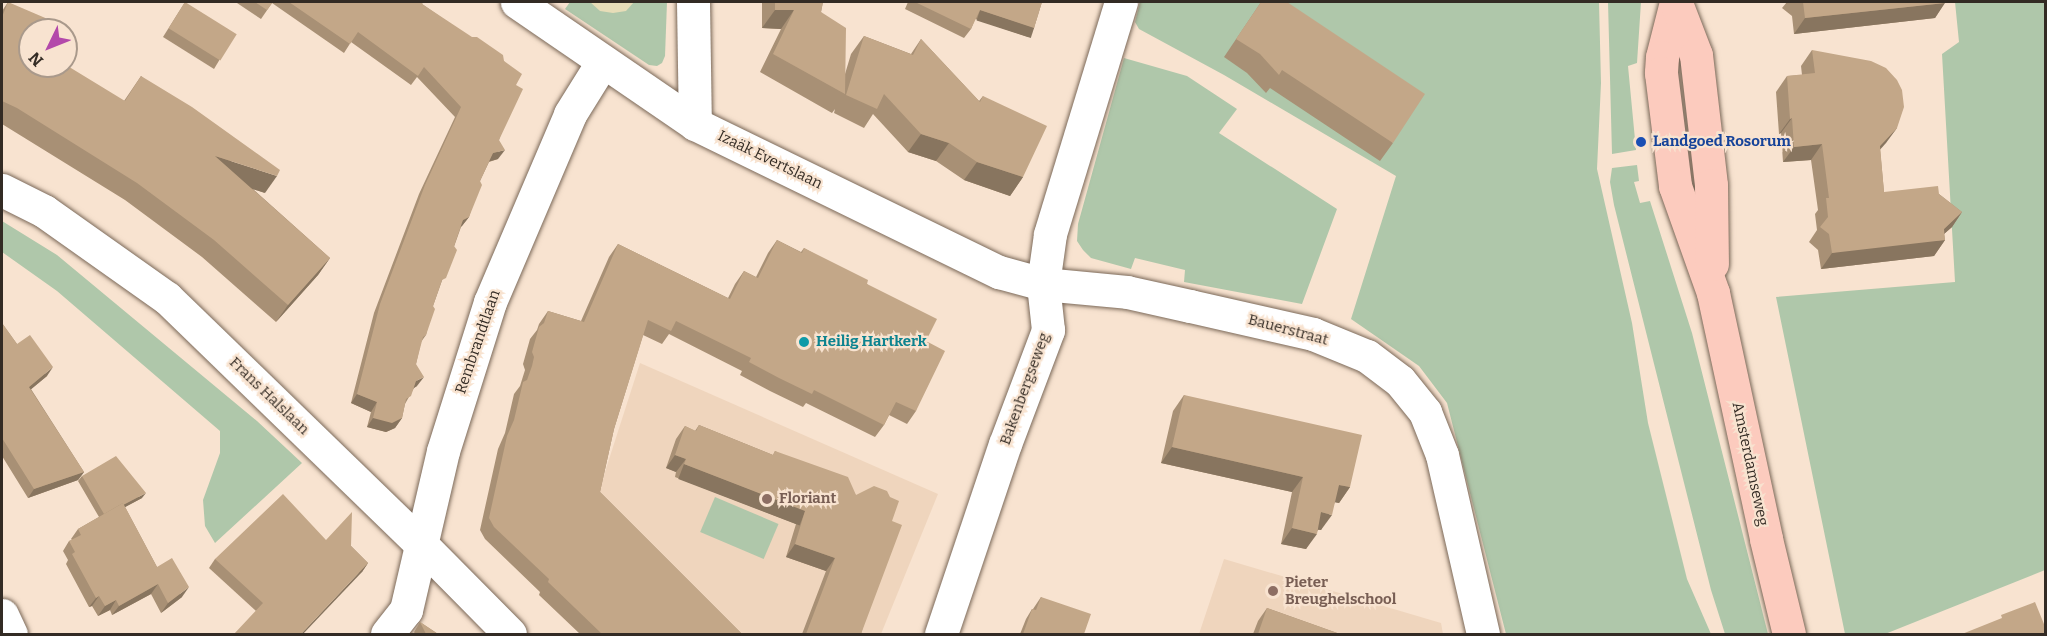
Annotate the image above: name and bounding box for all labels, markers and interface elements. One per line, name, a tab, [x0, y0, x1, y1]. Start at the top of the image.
north arrow	[18, 18, 78, 78]
text: N	[25, 48, 47, 70]
street label: Izaäk Evertslaan	[715, 127, 825, 193]
place label: Landgoed Rosorum	[1653, 133, 1791, 151]
marker: Landgoed Rosorum	[1634, 135, 1648, 149]
street label: Rembrandtlaan	[452, 288, 504, 396]
street label: Bauerstraat	[1246, 311, 1330, 349]
street label: Bakenbergseweg	[996, 330, 1054, 448]
place label: Heilig Hartkerk	[816, 333, 927, 351]
marker: Heilig Hartkerk	[797, 335, 811, 349]
street label: Frans Halslaan	[225, 354, 313, 438]
street label: Amsterdamseweg	[1728, 400, 1772, 528]
place label: Floriant	[779, 490, 836, 508]
marker: Floriant	[760, 492, 774, 506]
place label: Pieter Breughelschool	[1285, 573, 1396, 608]
marker: Pieter Breughelschool	[1266, 584, 1280, 598]

